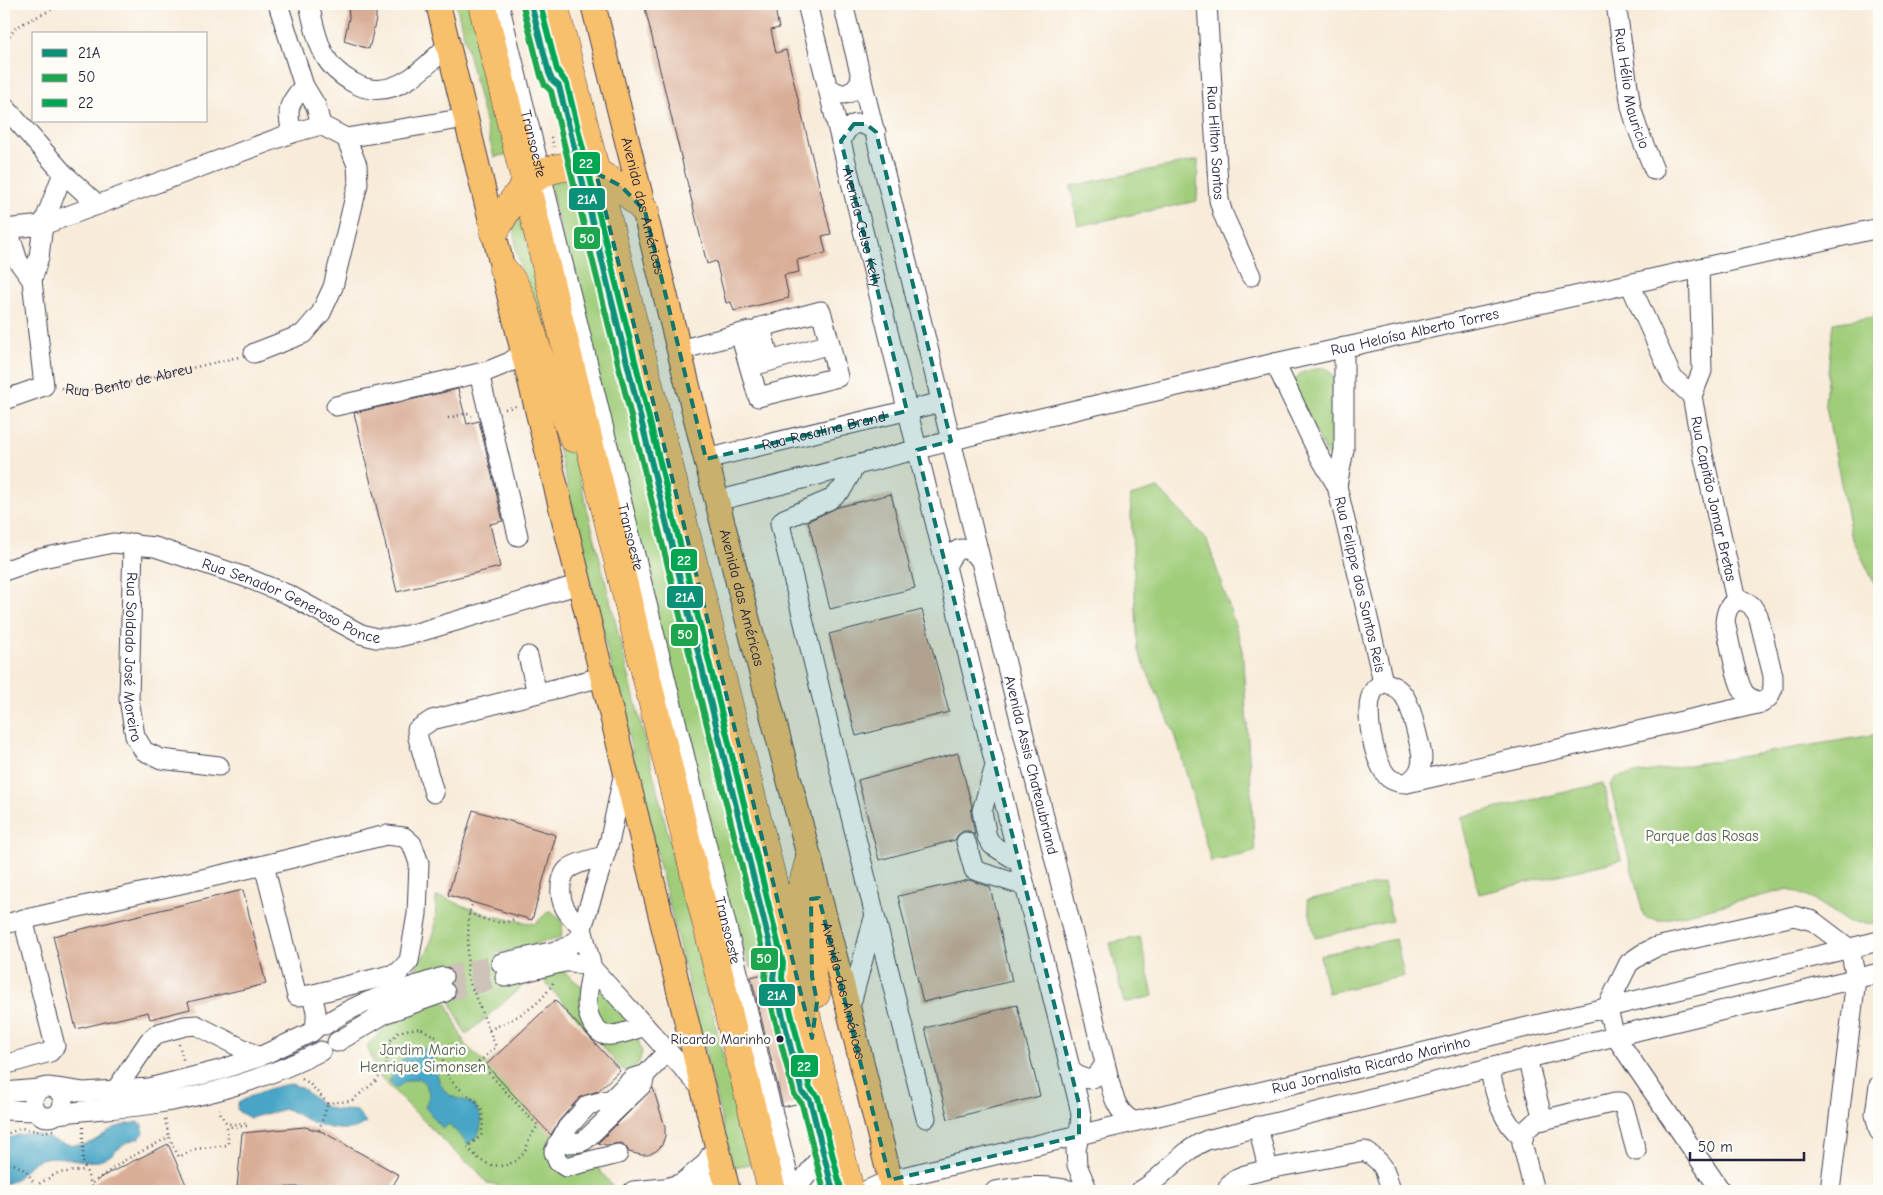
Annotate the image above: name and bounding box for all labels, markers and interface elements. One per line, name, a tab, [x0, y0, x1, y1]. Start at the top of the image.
street label: Rua Hélio Mauricio	[1611, 27, 1654, 151]
legend	[32, 32, 208, 122]
text: 21A	[78, 44, 101, 62]
text: 50	[78, 68, 95, 86]
street label: Rua Hilton Santos	[1203, 85, 1228, 200]
text: 22	[78, 94, 94, 112]
street label: Transoeste	[517, 108, 551, 180]
street label: Avenida das Américas	[617, 135, 669, 276]
line badge: 22	[572, 151, 601, 175]
text: 22	[579, 155, 593, 172]
street label: Avenida Celso Kelly	[839, 165, 886, 289]
line badge: 21A	[568, 187, 606, 211]
text: 21A	[577, 191, 597, 208]
line badge: 50	[573, 226, 601, 250]
text: 50	[579, 230, 595, 247]
street label: Rua Heloísa Alberto Torres	[1329, 304, 1500, 359]
street label: Rua Bento de Abreu	[64, 359, 194, 400]
street label: Rua Rosalina Brand	[760, 407, 887, 454]
street label: Rua Capitão Jomar Bretas	[1687, 415, 1741, 583]
street label: Rua Felippe dos Santos Reis	[1331, 495, 1389, 674]
street label: Transoeste	[614, 501, 648, 573]
street label: Avenida das Américas	[716, 527, 768, 668]
line badge: 22	[670, 548, 698, 572]
text: 22	[677, 552, 691, 569]
street label: Rua Senador Generoso Ponce	[200, 554, 381, 647]
street label: Rua Soldado José Moreira	[120, 572, 145, 745]
line badge: 21A	[666, 585, 704, 609]
text: 21A	[675, 589, 695, 606]
line badge: 50	[670, 623, 699, 647]
text: 50	[677, 626, 693, 643]
street label: Avenida Assis Chateaubriand	[1000, 674, 1062, 856]
park label: Parque das Rosas	[1646, 827, 1758, 845]
street label: Transoeste	[711, 895, 745, 966]
street label: Avenida das Américas	[817, 920, 869, 1061]
line badge: 50	[750, 947, 779, 971]
text: 50	[756, 950, 772, 967]
line badge: 21A	[758, 983, 796, 1007]
text: 21A	[767, 987, 787, 1004]
place label: Ricardo Marinho	[671, 1031, 771, 1048]
street label: Rua Jornalista Ricardo Marinho	[1270, 1032, 1472, 1098]
marker: Ricardo Marinho	[775, 1034, 785, 1044]
park label: Jardim Mario Henrique Simonsen	[360, 1041, 486, 1076]
line badge: 22	[790, 1054, 819, 1078]
text: 22	[797, 1058, 811, 1075]
scale bar	[1690, 1130, 1804, 1162]
text: 50 m	[1698, 1138, 1733, 1156]

